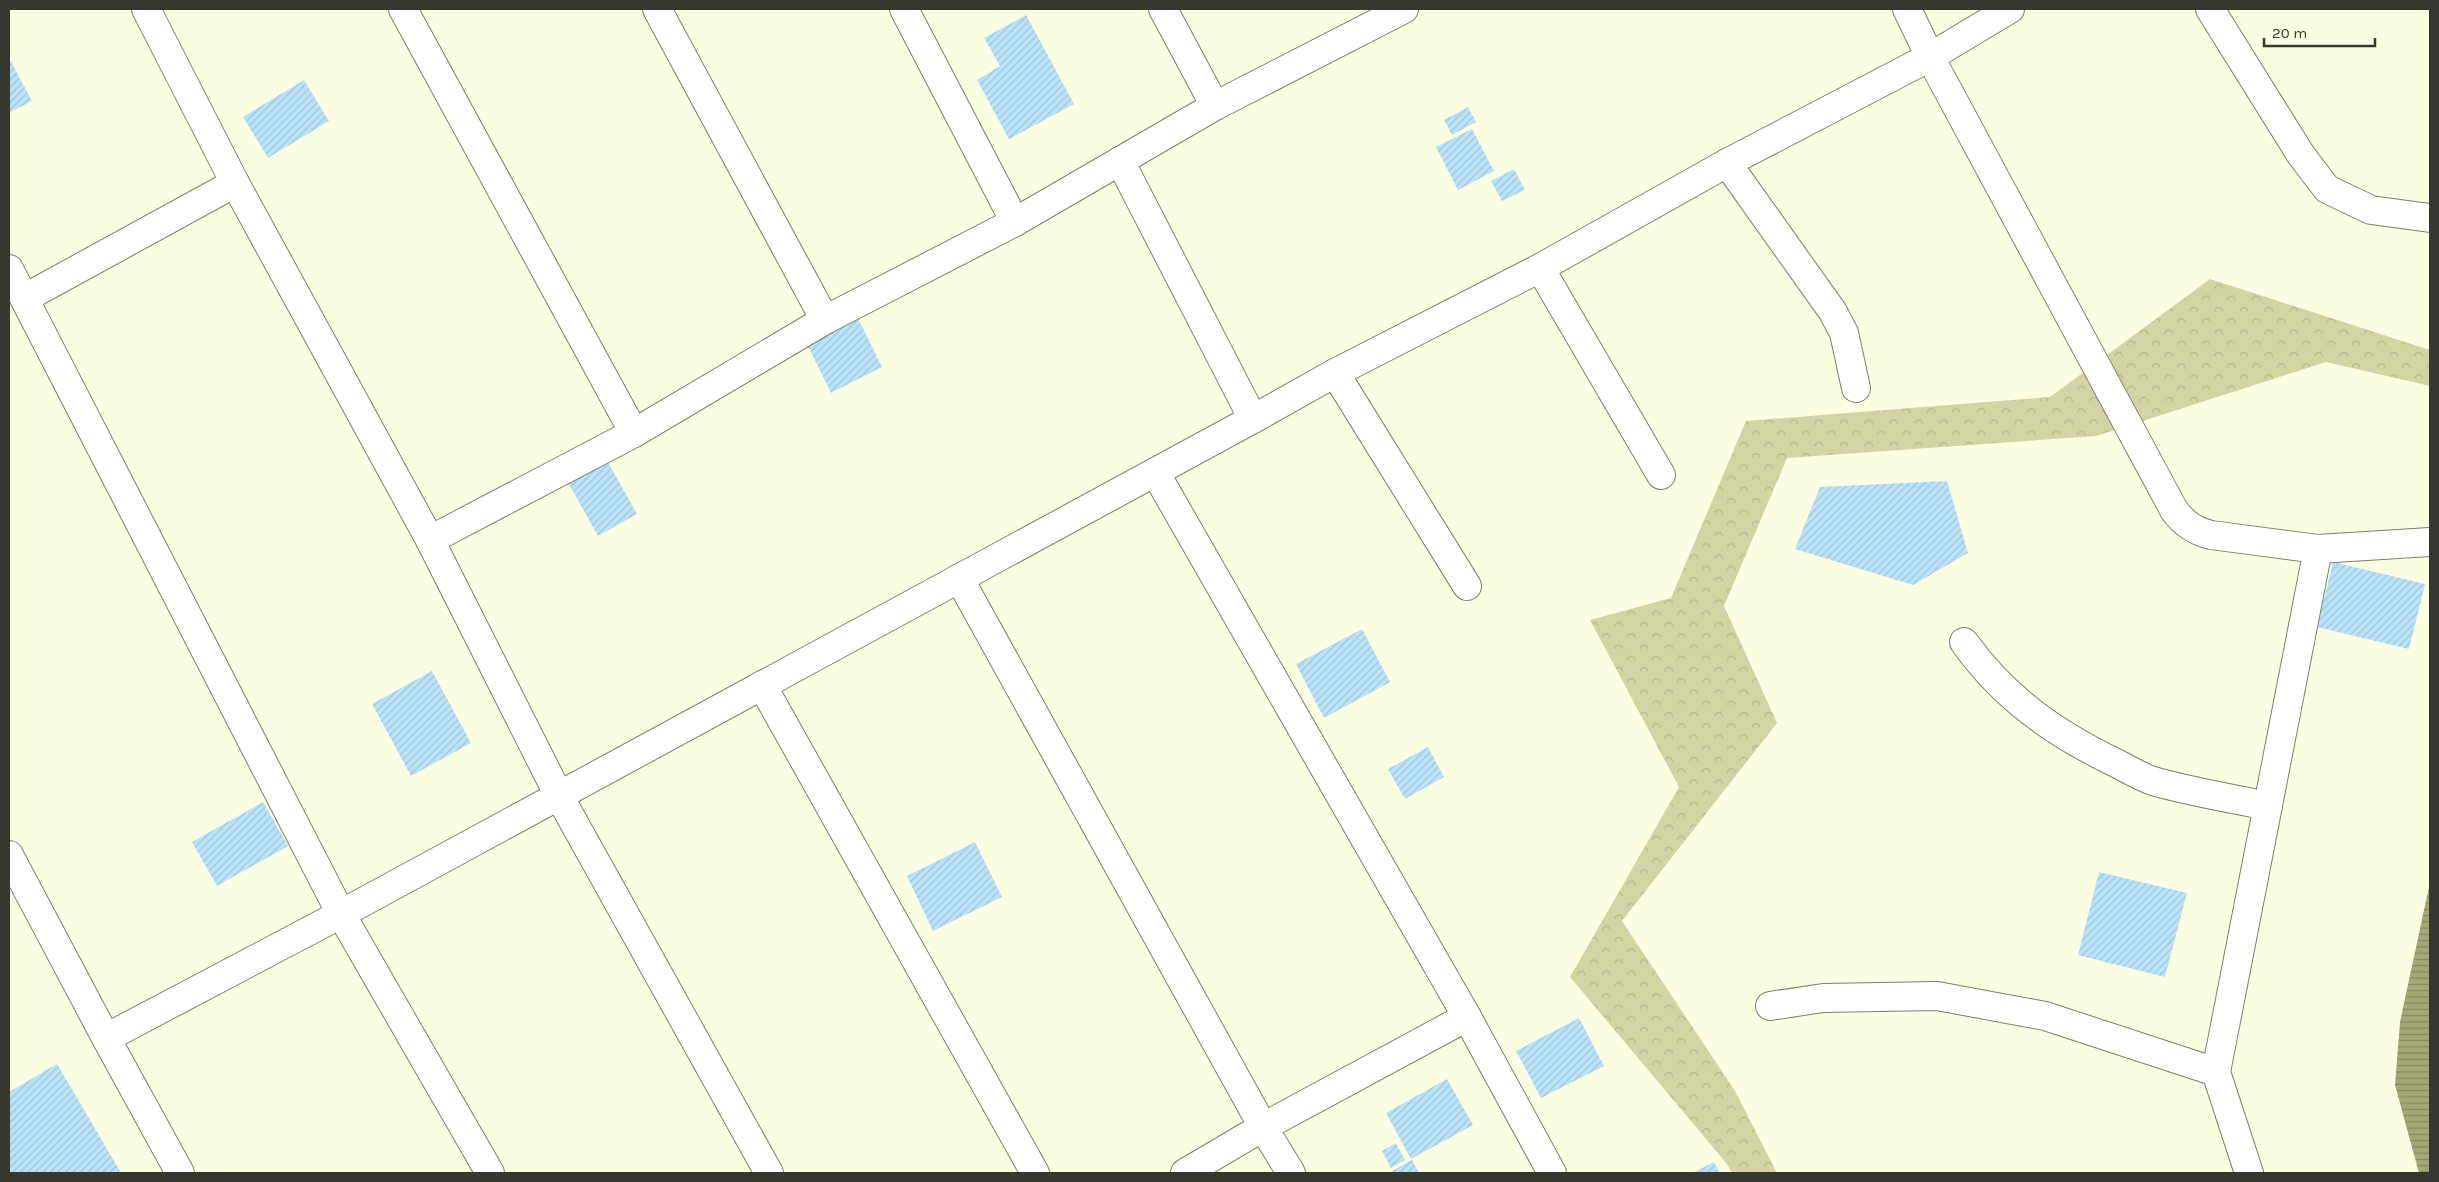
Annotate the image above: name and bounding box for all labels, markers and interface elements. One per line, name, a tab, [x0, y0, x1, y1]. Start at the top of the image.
scale bar	[2264, 15, 2375, 47]
text: 20 m	[2272, 24, 2307, 42]

